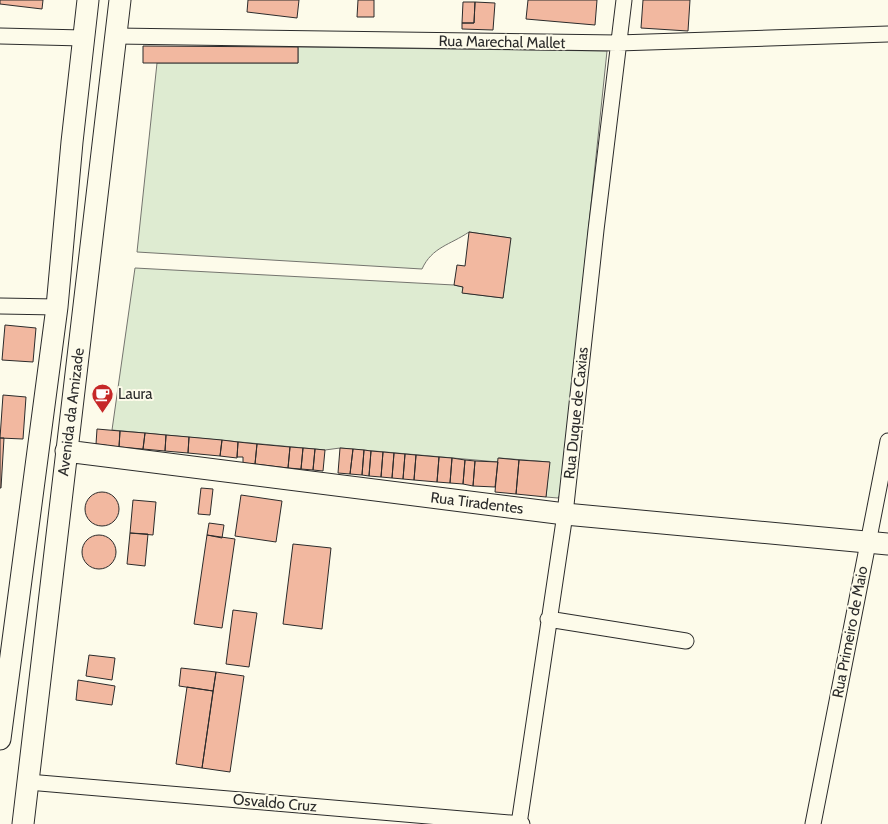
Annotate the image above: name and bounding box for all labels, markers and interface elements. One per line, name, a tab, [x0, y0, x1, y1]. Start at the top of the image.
street label: Rua Marechal Mallet	[438, 32, 566, 52]
street label: Rua Duque de Caxias	[560, 346, 592, 480]
street label: Avenida da Amizade	[54, 347, 88, 477]
cafe icon: Laura	[90, 382, 114, 413]
place label: Laura	[118, 385, 153, 403]
street label: Rua Tiradentes	[430, 488, 524, 518]
street label: Rua Primeiro de Maio	[828, 565, 872, 699]
street label: Osvaldo Cruz	[232, 790, 318, 816]

